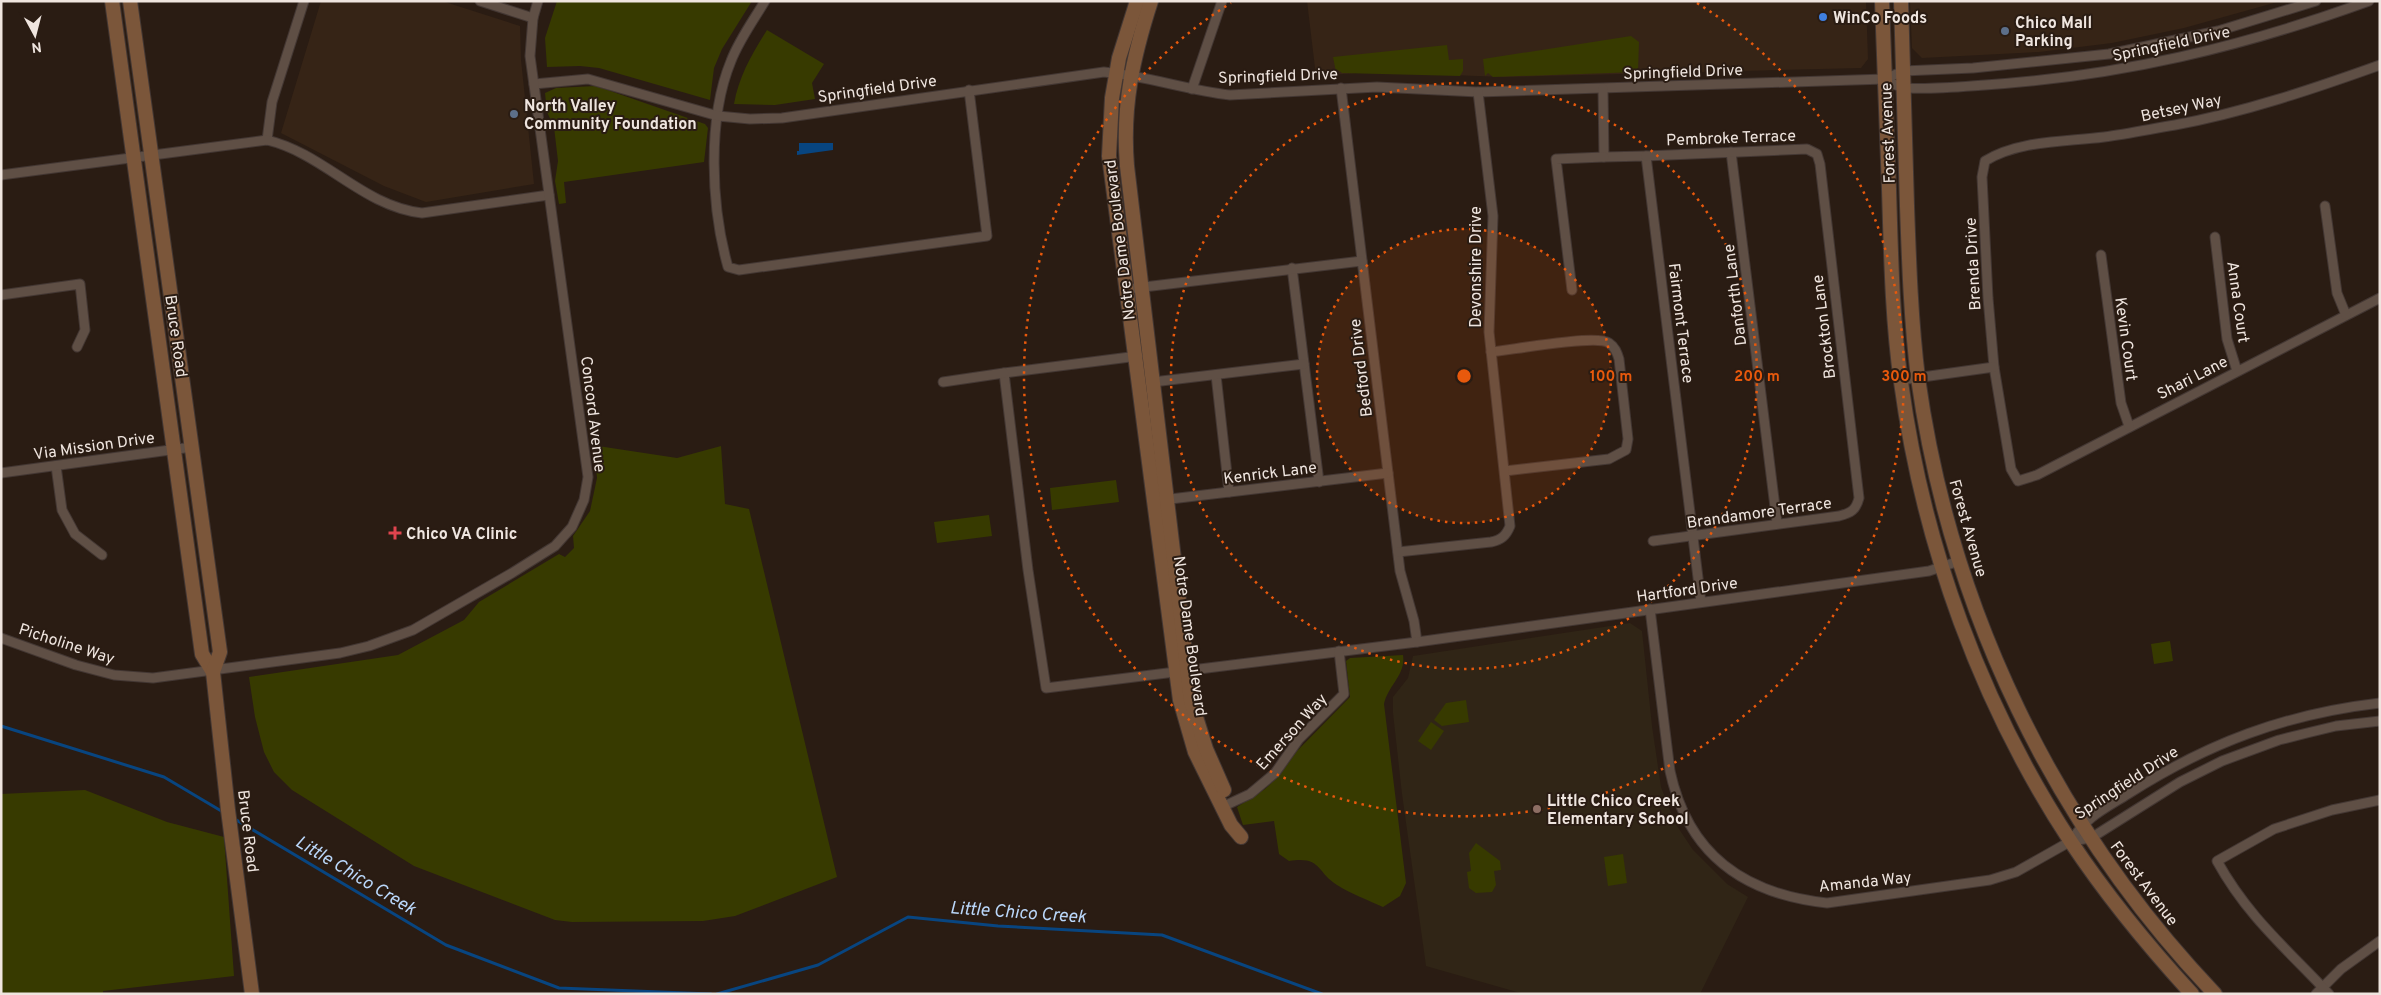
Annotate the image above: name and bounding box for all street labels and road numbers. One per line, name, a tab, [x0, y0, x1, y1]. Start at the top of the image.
street label: Springfield Drive	[2111, 23, 2232, 67]
street label: Springfield Drive	[1623, 61, 1743, 85]
street label: Springfield Drive	[1218, 65, 1338, 89]
street label: Springfield Drive	[817, 72, 938, 108]
street label: Forest Avenue	[1877, 82, 1901, 184]
street label: Betsey Way	[2139, 91, 2224, 127]
street label: Pembroke Terrace	[1666, 127, 1796, 151]
street label: Notre Dame Boulevard	[1101, 158, 1141, 321]
street label: Devonshire Drive	[1467, 206, 1487, 328]
street label: Brenda Drive	[1962, 217, 1986, 311]
street label: Danforth Lane	[1720, 243, 1752, 347]
street label: Anna Court	[2221, 260, 2253, 344]
street label: Fairmont Terrace	[1663, 262, 1697, 385]
street label: Brockton Lane	[1809, 274, 1841, 380]
street label: Bruce Road	[159, 294, 191, 379]
street label: Kevin Court	[2109, 296, 2141, 382]
street label: Bedford Drive	[1346, 318, 1378, 418]
street label: Shari Lane	[2154, 352, 2232, 405]
street label: Concord Avenue	[575, 355, 609, 473]
street label: Via Mission Drive	[32, 429, 156, 465]
street label: Kenrick Lane	[1222, 458, 1318, 490]
street label: Forest Avenue	[1944, 477, 1991, 580]
street label: Brandamore Terrace	[1685, 494, 1833, 534]
street label: Notre Dame Boulevard	[1168, 555, 1210, 718]
street label: Hartford Drive	[1635, 574, 1739, 608]
street label: Picholine Way	[16, 620, 117, 670]
street label: Emerson Way	[1253, 690, 1332, 775]
street label: Springfield Drive	[2071, 743, 2183, 825]
street label: Bruce Road	[232, 789, 262, 874]
street label: Forest Avenue	[2105, 838, 2182, 930]
street label: Amanda Way	[1818, 868, 1913, 898]

